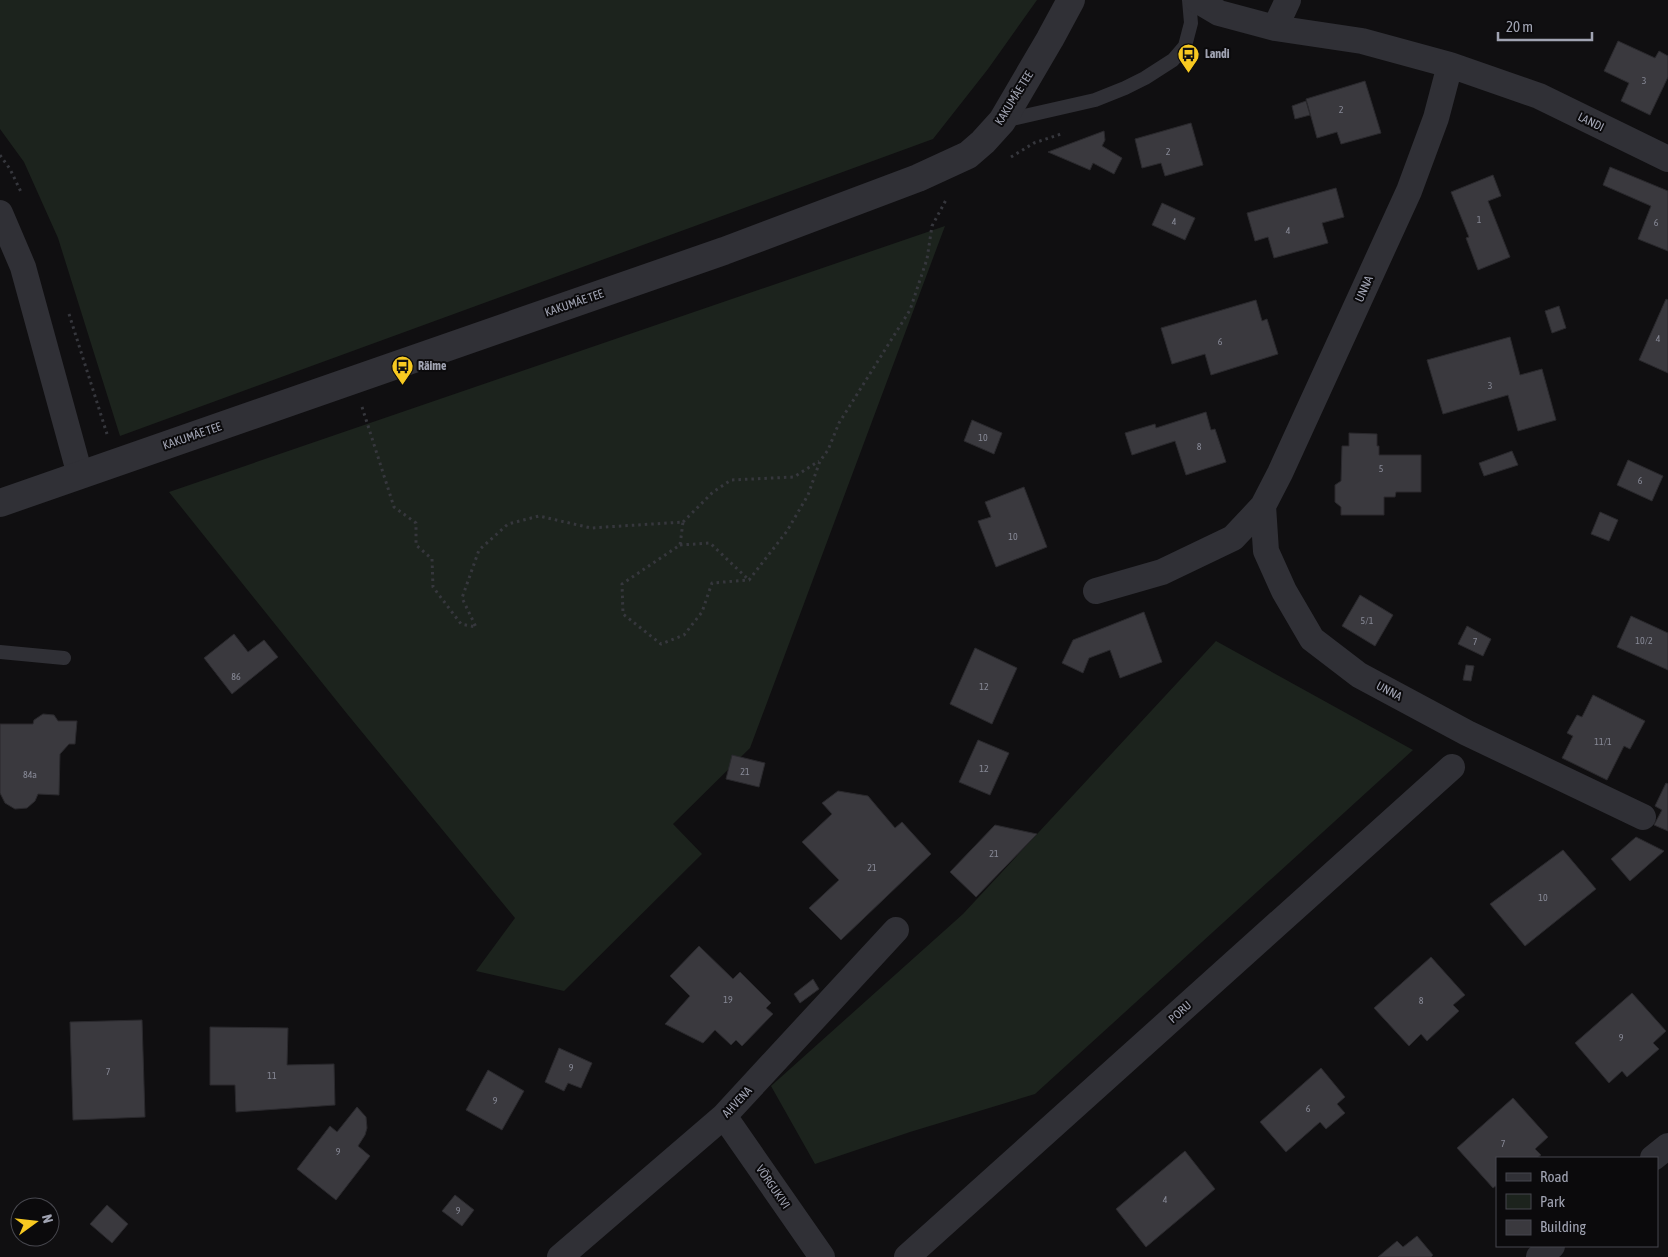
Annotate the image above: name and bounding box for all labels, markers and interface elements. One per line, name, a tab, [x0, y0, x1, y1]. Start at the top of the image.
scale bar	[1498, 10, 1592, 42]
text: 20 m	[1506, 18, 1533, 35]
bus stop icon: Landi	[1177, 42, 1201, 73]
place label: Landi	[1205, 47, 1230, 61]
street label: KAKUMÄE TEE	[992, 68, 1036, 128]
house number: 3	[1642, 75, 1647, 86]
house number: 2	[1339, 104, 1344, 115]
street label: LANDI	[1576, 110, 1606, 134]
house number: 2	[1166, 146, 1171, 157]
house number: 1	[1477, 214, 1482, 225]
house number: 4	[1172, 216, 1177, 227]
house number: 6	[1654, 217, 1659, 228]
house number: 4	[1286, 225, 1291, 236]
street label: UNNA	[1352, 274, 1376, 304]
street label: KAKUMÄE TEE	[543, 286, 605, 320]
house number: 4	[1656, 333, 1661, 344]
house number: 6	[1218, 336, 1223, 347]
bus stop icon: Räime	[390, 354, 414, 385]
place label: Räime	[418, 359, 447, 373]
house number: 3	[1488, 380, 1493, 391]
street label: KAKUMÄE TEE	[161, 419, 223, 453]
house number: 10	[978, 432, 988, 443]
house number: 8	[1197, 441, 1202, 452]
house number: 5	[1379, 463, 1384, 474]
house number: 6	[1638, 475, 1643, 486]
house number: 10	[1008, 531, 1018, 542]
house number: 5/1	[1361, 615, 1374, 626]
house number: 10/2	[1635, 635, 1653, 646]
house number: 7	[1473, 636, 1478, 647]
house number: 86	[231, 671, 241, 682]
street label: UNNA	[1374, 678, 1404, 704]
house number: 12	[979, 681, 989, 692]
house number: 11/1	[1594, 736, 1612, 747]
house number: 12	[979, 763, 989, 774]
house number: 21	[740, 766, 750, 777]
house number: 84a	[23, 769, 37, 780]
house number: 21	[989, 848, 999, 859]
house number: 21	[867, 862, 877, 873]
house number: 10	[1538, 892, 1548, 903]
house number: 19	[723, 994, 733, 1005]
house number: 8	[1419, 995, 1424, 1006]
street label: PORU	[1166, 998, 1194, 1026]
house number: 9	[1619, 1032, 1624, 1043]
house number: 9	[569, 1062, 574, 1073]
house number: 7	[106, 1066, 111, 1077]
house number: 11	[267, 1070, 277, 1081]
street label: AHVENA	[719, 1084, 755, 1120]
house number: 9	[493, 1095, 498, 1106]
house number: 6	[1306, 1103, 1311, 1114]
house number: 7	[1501, 1138, 1506, 1149]
house number: 9	[336, 1146, 341, 1157]
legend	[1496, 1157, 1658, 1247]
street label: VÕRGUKIVI	[753, 1163, 793, 1211]
text: Road	[1540, 1168, 1569, 1185]
text: Park	[1540, 1193, 1565, 1210]
house number: 4	[1163, 1194, 1168, 1205]
north arrow	[10, 1197, 60, 1247]
house number: 9	[456, 1205, 461, 1216]
text: N	[39, 1213, 56, 1225]
text: Building	[1540, 1218, 1586, 1235]

